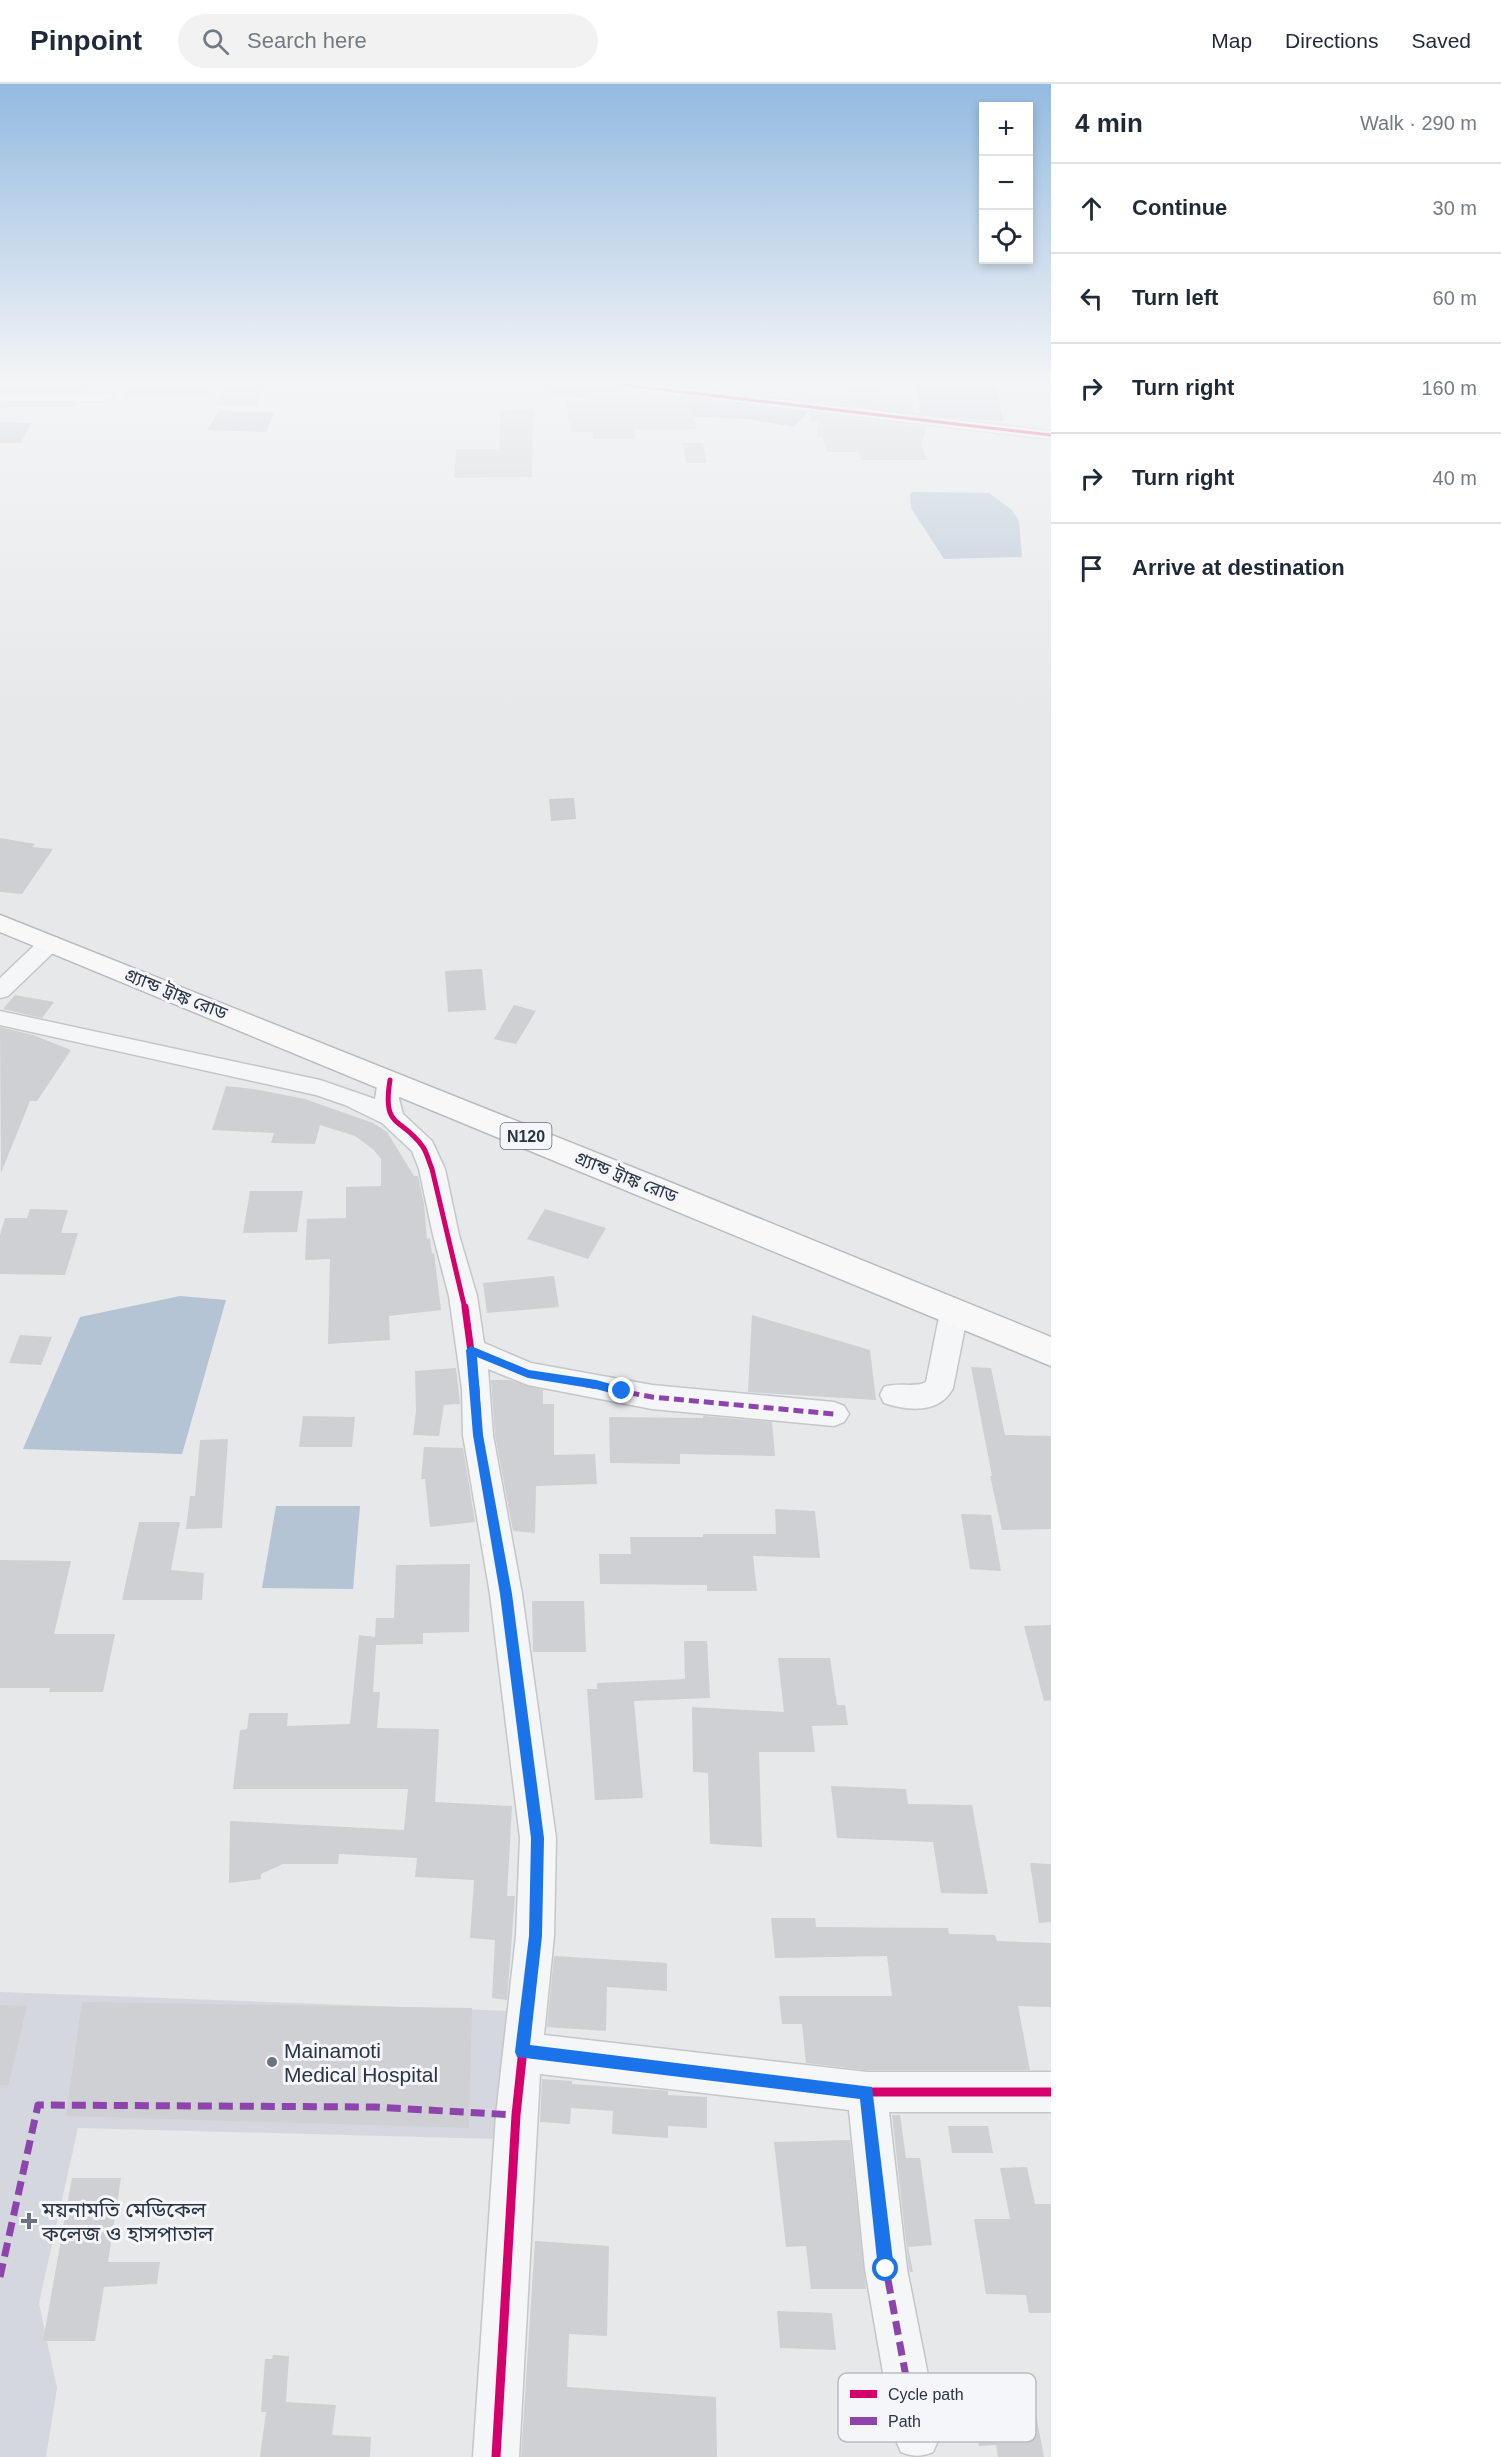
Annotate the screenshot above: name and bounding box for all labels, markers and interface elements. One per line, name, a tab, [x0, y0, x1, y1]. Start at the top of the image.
search box	[178, 14, 598, 68]
text: Pinpoint	[30, 25, 142, 56]
icon: search	[199, 25, 232, 58]
text: Search here	[247, 28, 367, 53]
text: Map	[1211, 29, 1252, 52]
text: Directions	[1285, 29, 1378, 52]
text: Saved	[1411, 29, 1471, 52]
map controls	[979, 102, 1033, 264]
button: +	[979, 102, 1033, 156]
text: 4 min	[1075, 108, 1143, 138]
text: Walk · 290 m	[1360, 112, 1477, 134]
button: −	[979, 156, 1033, 210]
icon: ahead	[1075, 192, 1108, 225]
text: Continue	[1132, 195, 1227, 220]
text: 30 m	[1433, 197, 1477, 219]
button: locate	[979, 210, 1033, 264]
icon: left	[1075, 282, 1108, 315]
text: Turn left	[1132, 285, 1218, 310]
text: 60 m	[1433, 287, 1477, 309]
icon: right	[1075, 372, 1108, 405]
text: Turn right	[1132, 375, 1234, 400]
text: 160 m	[1421, 377, 1477, 399]
icon: right	[1075, 462, 1108, 495]
text: Turn right	[1132, 465, 1234, 490]
text: 40 m	[1433, 467, 1477, 489]
icon: arrive	[1075, 552, 1108, 585]
text: Arrive at destination	[1132, 555, 1345, 580]
street label: গ্র্যান্ড ট্রাঙ্ক রোড	[122, 964, 230, 1024]
road number: N120	[500, 1123, 552, 1149]
street label: গ্র্যান্ড ট্রাঙ্ক রোড	[572, 1147, 680, 1207]
route end	[608, 1377, 634, 1403]
place label: Mainamoti Medical Hospital	[284, 2039, 438, 2086]
marker: Mainamoti Medical Hospital	[265, 2055, 279, 2069]
place label: ময়নামতি মেডিকেল কলেজ ও হাসপাতাল	[41, 2198, 214, 2245]
marker: ময়নামতি মেডিকেল কলেজ ও হাসপাতাল	[20, 2212, 38, 2230]
route start	[872, 2255, 898, 2281]
legend	[838, 2373, 1036, 2442]
text: Cycle path	[888, 2386, 964, 2403]
text: Path	[888, 2413, 921, 2430]

